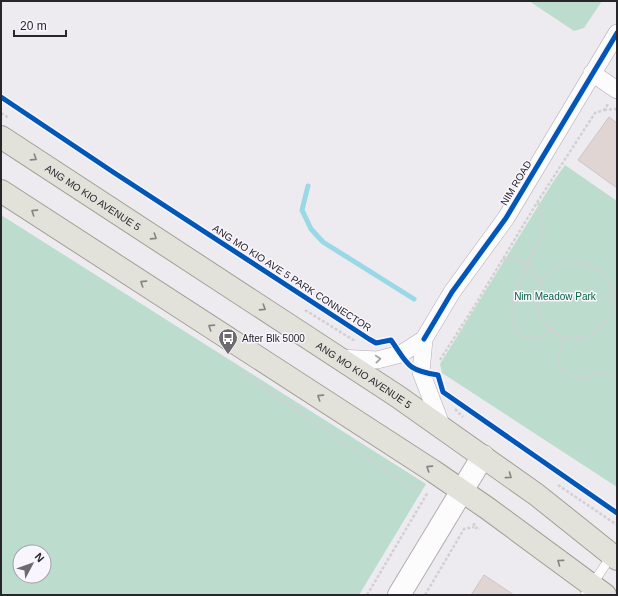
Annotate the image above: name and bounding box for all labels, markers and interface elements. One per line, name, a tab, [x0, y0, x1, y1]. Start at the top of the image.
scale bar	[14, 12, 66, 38]
text: 20 m	[20, 19, 47, 33]
one-way arrow	[29, 153, 36, 160]
street label: NIM ROAD	[498, 159, 534, 207]
street label: ANG MO KIO AVENUE 5	[43, 162, 143, 233]
one-way arrow	[31, 210, 38, 217]
street label: ANG MO KIO AVE 5 PARK CONNECTOR	[211, 223, 373, 333]
one-way arrow	[150, 232, 157, 240]
one-way arrow	[140, 280, 147, 287]
park label: Nim Meadow Park	[514, 291, 597, 302]
one-way arrow	[259, 303, 266, 311]
one-way arrow	[208, 324, 215, 331]
bus stop icon: After Blk 5000	[217, 327, 239, 355]
place label: After Blk 5000	[242, 333, 305, 344]
street label: ANG MO KIO AVENUE 5	[314, 339, 414, 410]
one-way arrow	[375, 354, 381, 363]
one-way arrow	[317, 395, 324, 402]
one-way arrow	[426, 465, 433, 473]
one-way arrow	[505, 471, 512, 478]
north arrow	[12, 544, 52, 584]
text: N	[32, 551, 47, 564]
one-way arrow	[557, 560, 564, 567]

